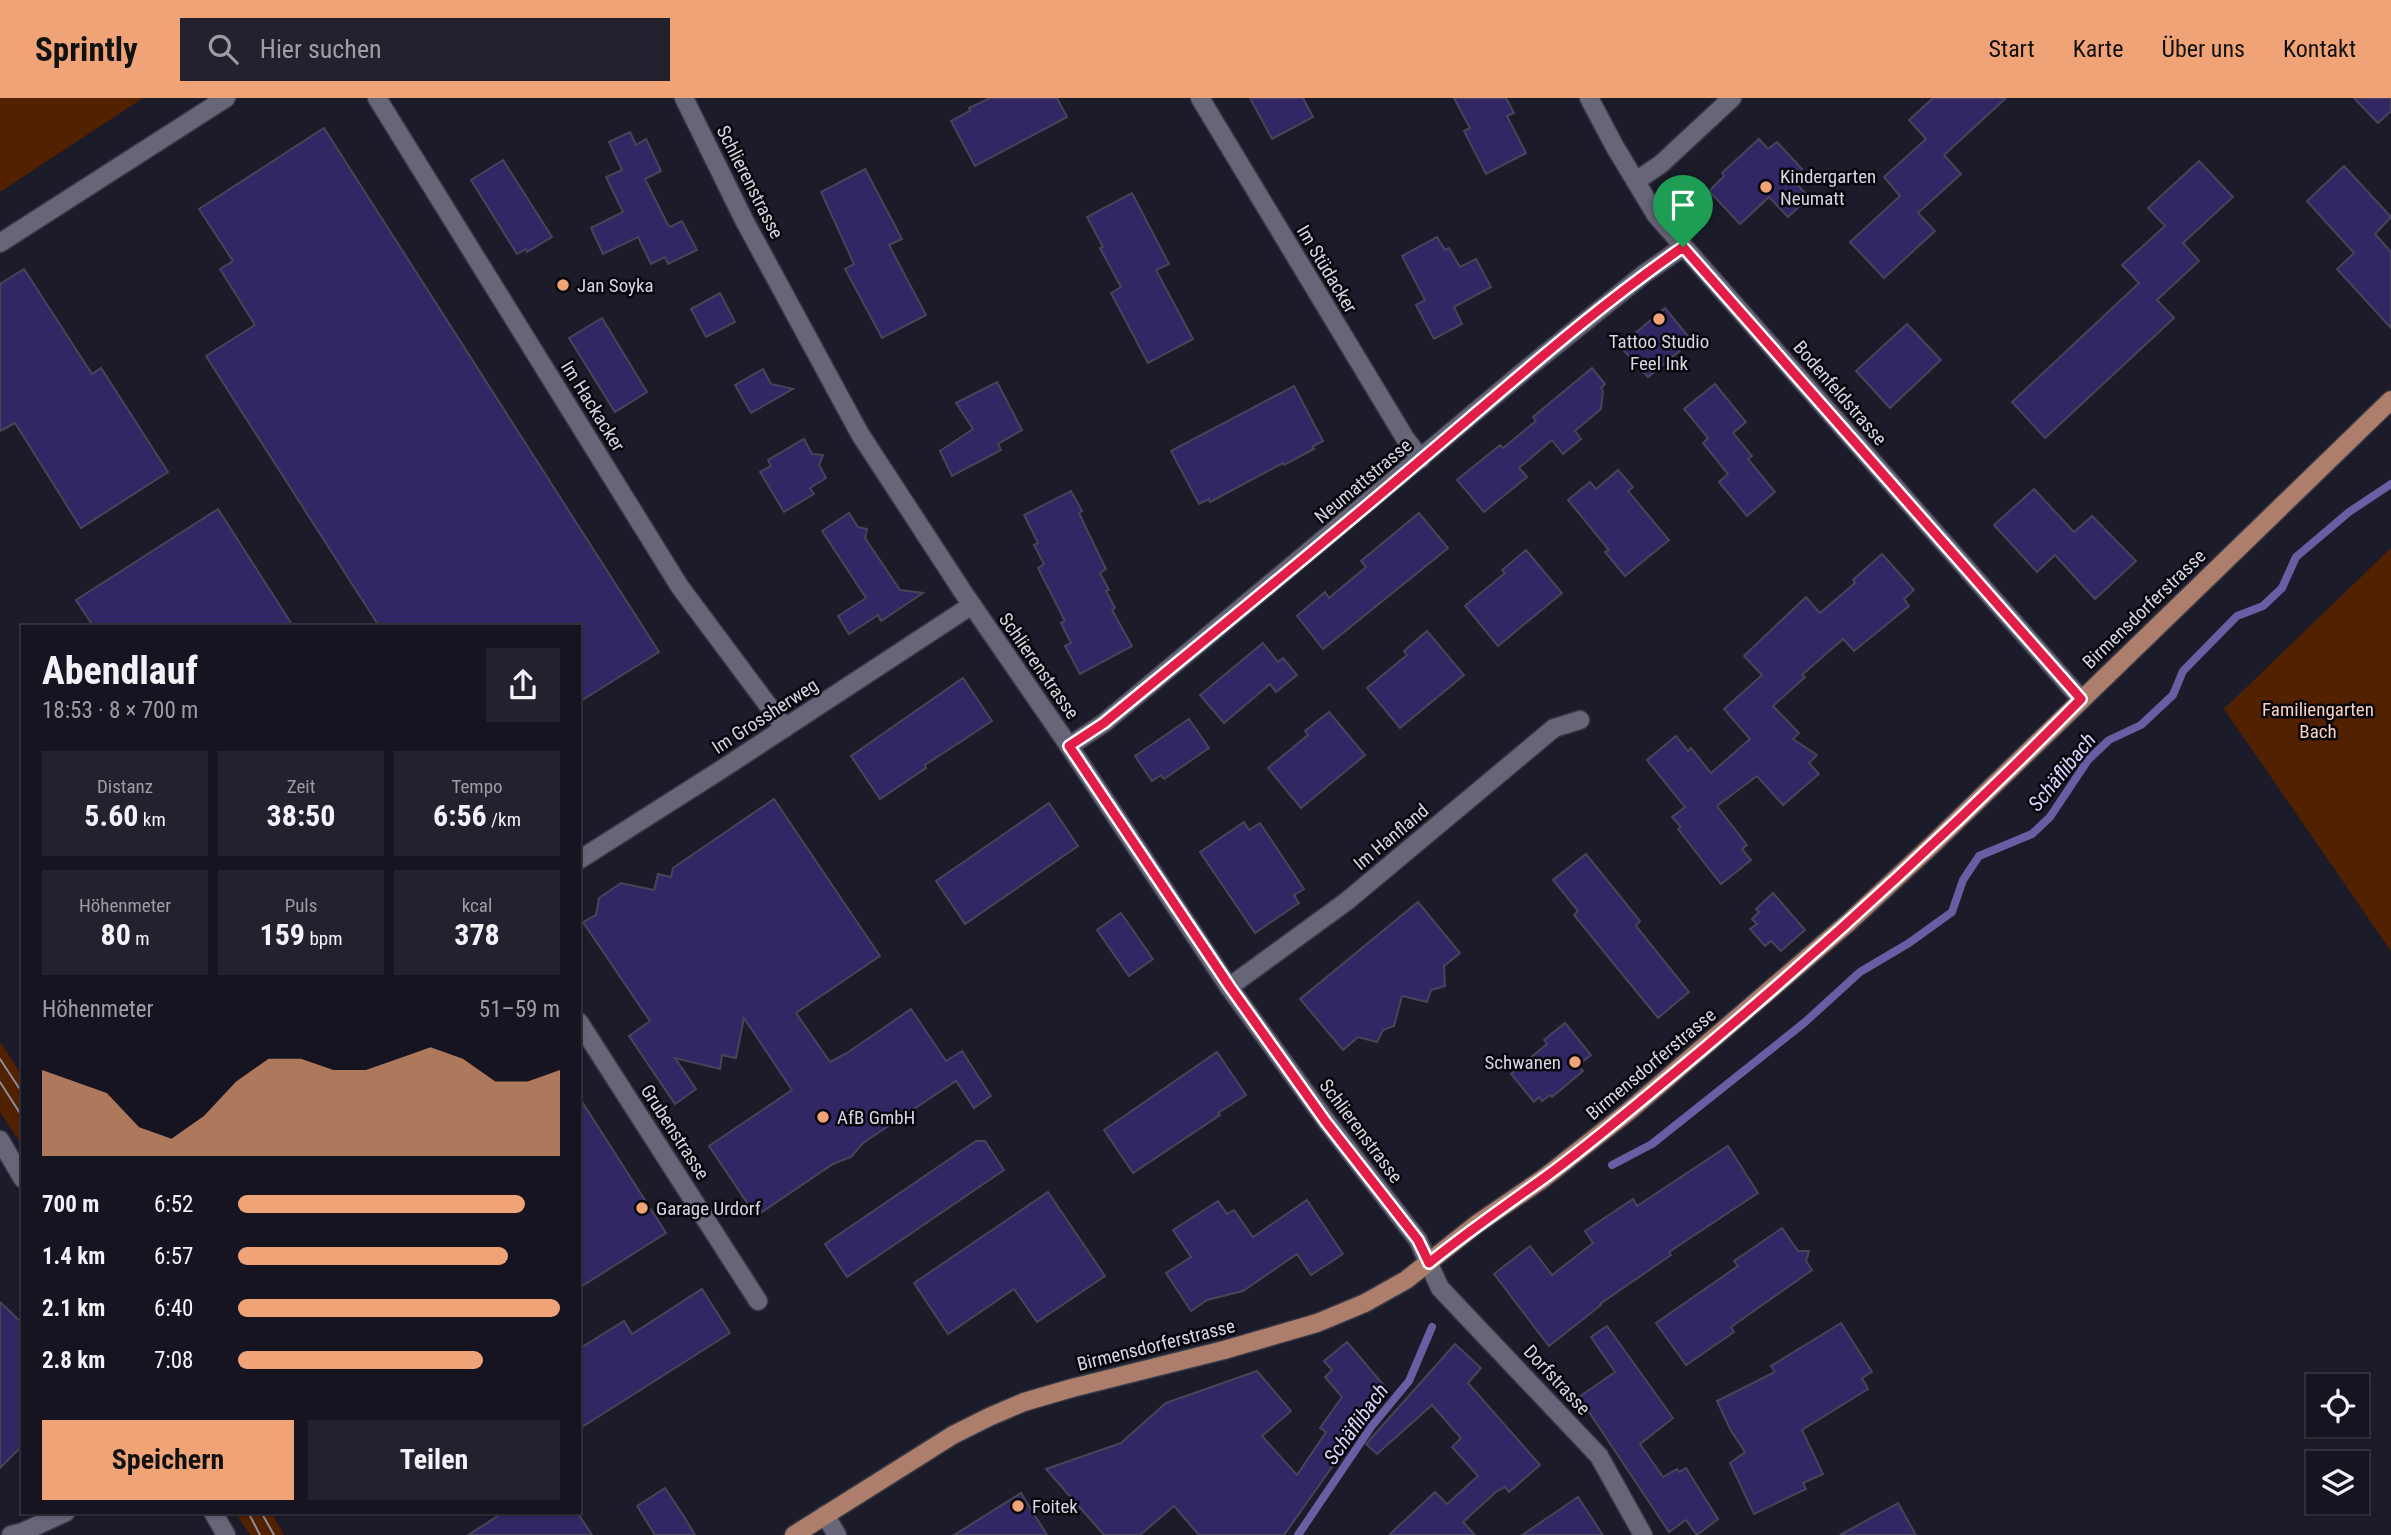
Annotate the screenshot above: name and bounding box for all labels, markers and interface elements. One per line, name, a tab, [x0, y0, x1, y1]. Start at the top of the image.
search box	[180, 18, 670, 81]
text: Sprintly	[35, 30, 138, 69]
icon: search	[204, 30, 242, 68]
text: Hier suchen	[260, 34, 382, 64]
text: Start	[1989, 35, 2035, 63]
text: Karte	[2073, 35, 2123, 63]
text: Über uns	[2161, 35, 2245, 63]
text: Kontakt	[2283, 35, 2356, 63]
street label: Schlierenstrasse	[712, 121, 788, 243]
place label: Kindergarten Neumatt	[1780, 165, 1876, 210]
pin	[1653, 175, 1713, 247]
marker: Kindergarten Neumatt	[1758, 179, 1774, 195]
icon: arrive	[1664, 186, 1702, 224]
street label: Im Stüdacker	[1292, 221, 1362, 317]
place label: Jan Soyka	[577, 274, 654, 297]
marker: Jan Soyka	[555, 277, 571, 293]
marker: Tattoo Studio Feel Ink	[1651, 311, 1667, 327]
place label: Tattoo Studio Feel Ink	[1609, 330, 1709, 375]
street label: Bodenfeldstrasse	[1788, 336, 1892, 450]
street label: Im Hackacker	[556, 356, 630, 456]
street label: Neumattstrasse	[1310, 434, 1416, 528]
street label: Birmensdorferstrasse	[2078, 544, 2210, 674]
street label: Schlierenstrasse	[994, 609, 1084, 724]
button: share	[486, 648, 560, 722]
text: Abendlauf	[42, 649, 198, 693]
street label: Im Grossherweg	[708, 673, 822, 759]
text: 18:53 · 8 × 700 m	[42, 697, 198, 724]
park label: Familiengarten Bach	[2262, 698, 2374, 743]
water label: Schäflibach	[2023, 728, 2101, 816]
text: Distanz	[97, 775, 153, 798]
text: Zeit	[287, 775, 315, 798]
text: Tempo	[451, 775, 503, 798]
text: 5.60	[84, 798, 138, 833]
text: 38:50	[267, 798, 335, 833]
text: 6:56	[433, 798, 487, 833]
street label: Im Hanfland	[1349, 799, 1433, 875]
text: km	[138, 808, 166, 831]
text: /km	[487, 808, 521, 831]
text: Höhenmeter	[79, 894, 171, 917]
text: Puls	[285, 894, 317, 917]
text: kcal	[462, 894, 492, 917]
text: 80	[101, 917, 131, 952]
text: 159	[260, 917, 305, 952]
text: 378	[454, 917, 500, 952]
text: m	[131, 927, 150, 950]
text: bpm	[305, 927, 342, 950]
text: Höhenmeter	[42, 996, 154, 1023]
text: 51–59 m	[479, 996, 560, 1023]
street label: Birmensdorferstrasse	[1582, 1003, 1721, 1125]
place label: Schwanen	[1484, 1051, 1561, 1074]
marker: Schwanen	[1567, 1054, 1583, 1070]
street label: Schlierenstrasse	[1314, 1074, 1408, 1188]
street label: Grubenstrasse	[636, 1080, 714, 1184]
place label: AfB GmbH	[837, 1106, 915, 1129]
marker: AfB GmbH	[815, 1109, 831, 1125]
text: 700 m	[42, 1191, 99, 1218]
text: 6:52	[154, 1191, 193, 1218]
place label: Garage Urdorf	[656, 1197, 761, 1220]
marker: Garage Urdorf	[634, 1200, 650, 1216]
text: 1.4 km	[42, 1243, 105, 1270]
text: 6:57	[154, 1243, 193, 1270]
text: 2.1 km	[42, 1295, 105, 1322]
text: 6:40	[154, 1295, 193, 1322]
street label: Birmensdorferstrasse	[1075, 1314, 1237, 1376]
street label: Dorfstrasse	[1519, 1340, 1595, 1420]
text: 2.8 km	[42, 1347, 105, 1374]
text: 7:08	[154, 1347, 193, 1374]
map controls	[2306, 1374, 2369, 1514]
button: locate	[2306, 1374, 2369, 1437]
water label: Schäflibach	[1319, 1379, 1393, 1469]
button: Speichern	[42, 1420, 294, 1500]
button: Teilen	[308, 1420, 560, 1500]
button: layers	[2306, 1451, 2369, 1514]
place label: Foitek	[1032, 1495, 1078, 1518]
marker: Foitek	[1010, 1498, 1026, 1514]

